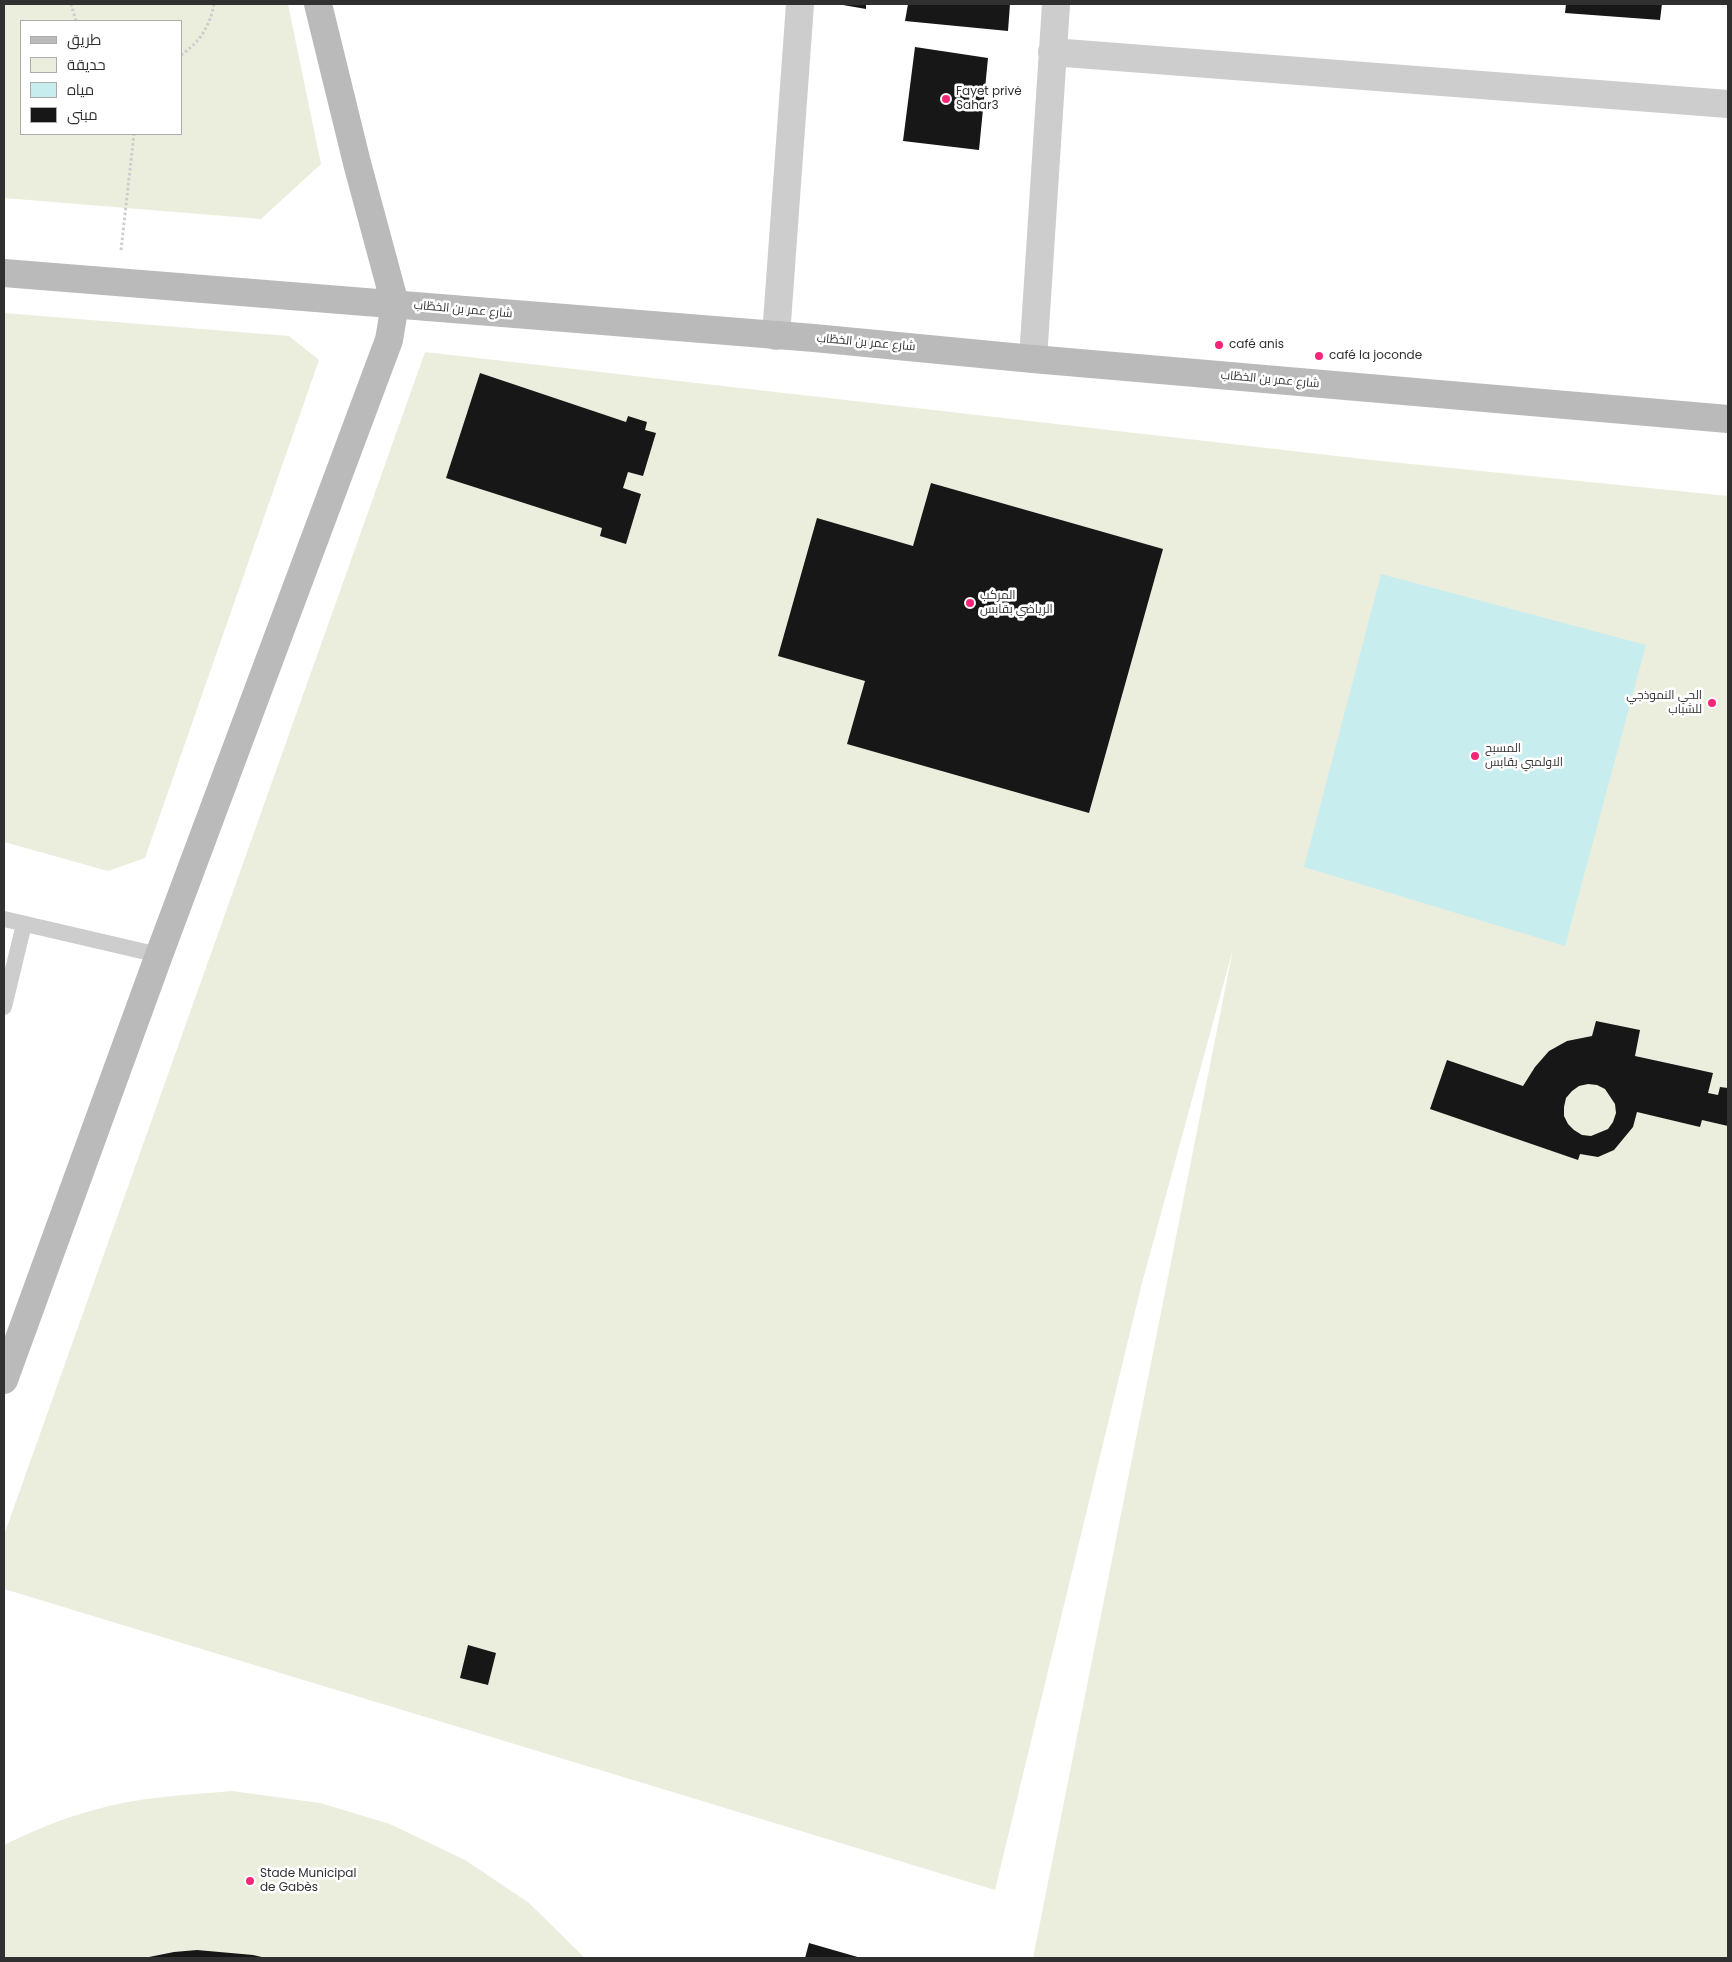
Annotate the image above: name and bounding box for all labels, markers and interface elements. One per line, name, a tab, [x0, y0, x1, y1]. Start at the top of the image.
legend	[20, 20, 182, 135]
text: طريق	[67, 29, 101, 50]
text: حديقة	[67, 54, 106, 75]
text: مياه	[67, 79, 94, 100]
place label: Fayet privė Sahar3	[956, 85, 1022, 113]
marker: Fayet privė Sahar3	[940, 93, 952, 105]
text: مبنى	[67, 104, 98, 125]
street label: شارع عمر بن الخطّاب	[413, 299, 513, 321]
street label: شارع عمر بن الخطّاب	[816, 332, 916, 354]
place label: café anis	[1229, 338, 1284, 352]
marker: café anis	[1213, 339, 1225, 351]
place label: café la joconde	[1329, 349, 1422, 363]
marker: café la joconde	[1313, 350, 1325, 362]
street label: شارع عمر بن الخطّاب	[1220, 369, 1320, 391]
place label: المركب الرياضي بقابس	[980, 589, 1053, 617]
marker: المركب الرياضي بقابس	[964, 597, 976, 609]
place label: الحي النموذجي للشباب	[1626, 689, 1702, 717]
marker: الحي النموذجي للشباب	[1706, 697, 1718, 709]
place label: المسبح الاولمبي بقابس	[1485, 742, 1563, 770]
marker: المسبح الاولمبي بقابس	[1469, 750, 1481, 762]
place label: Stade Municipal de Gabès	[260, 1867, 356, 1895]
marker: Stade Municipal de Gabès	[244, 1875, 256, 1887]

